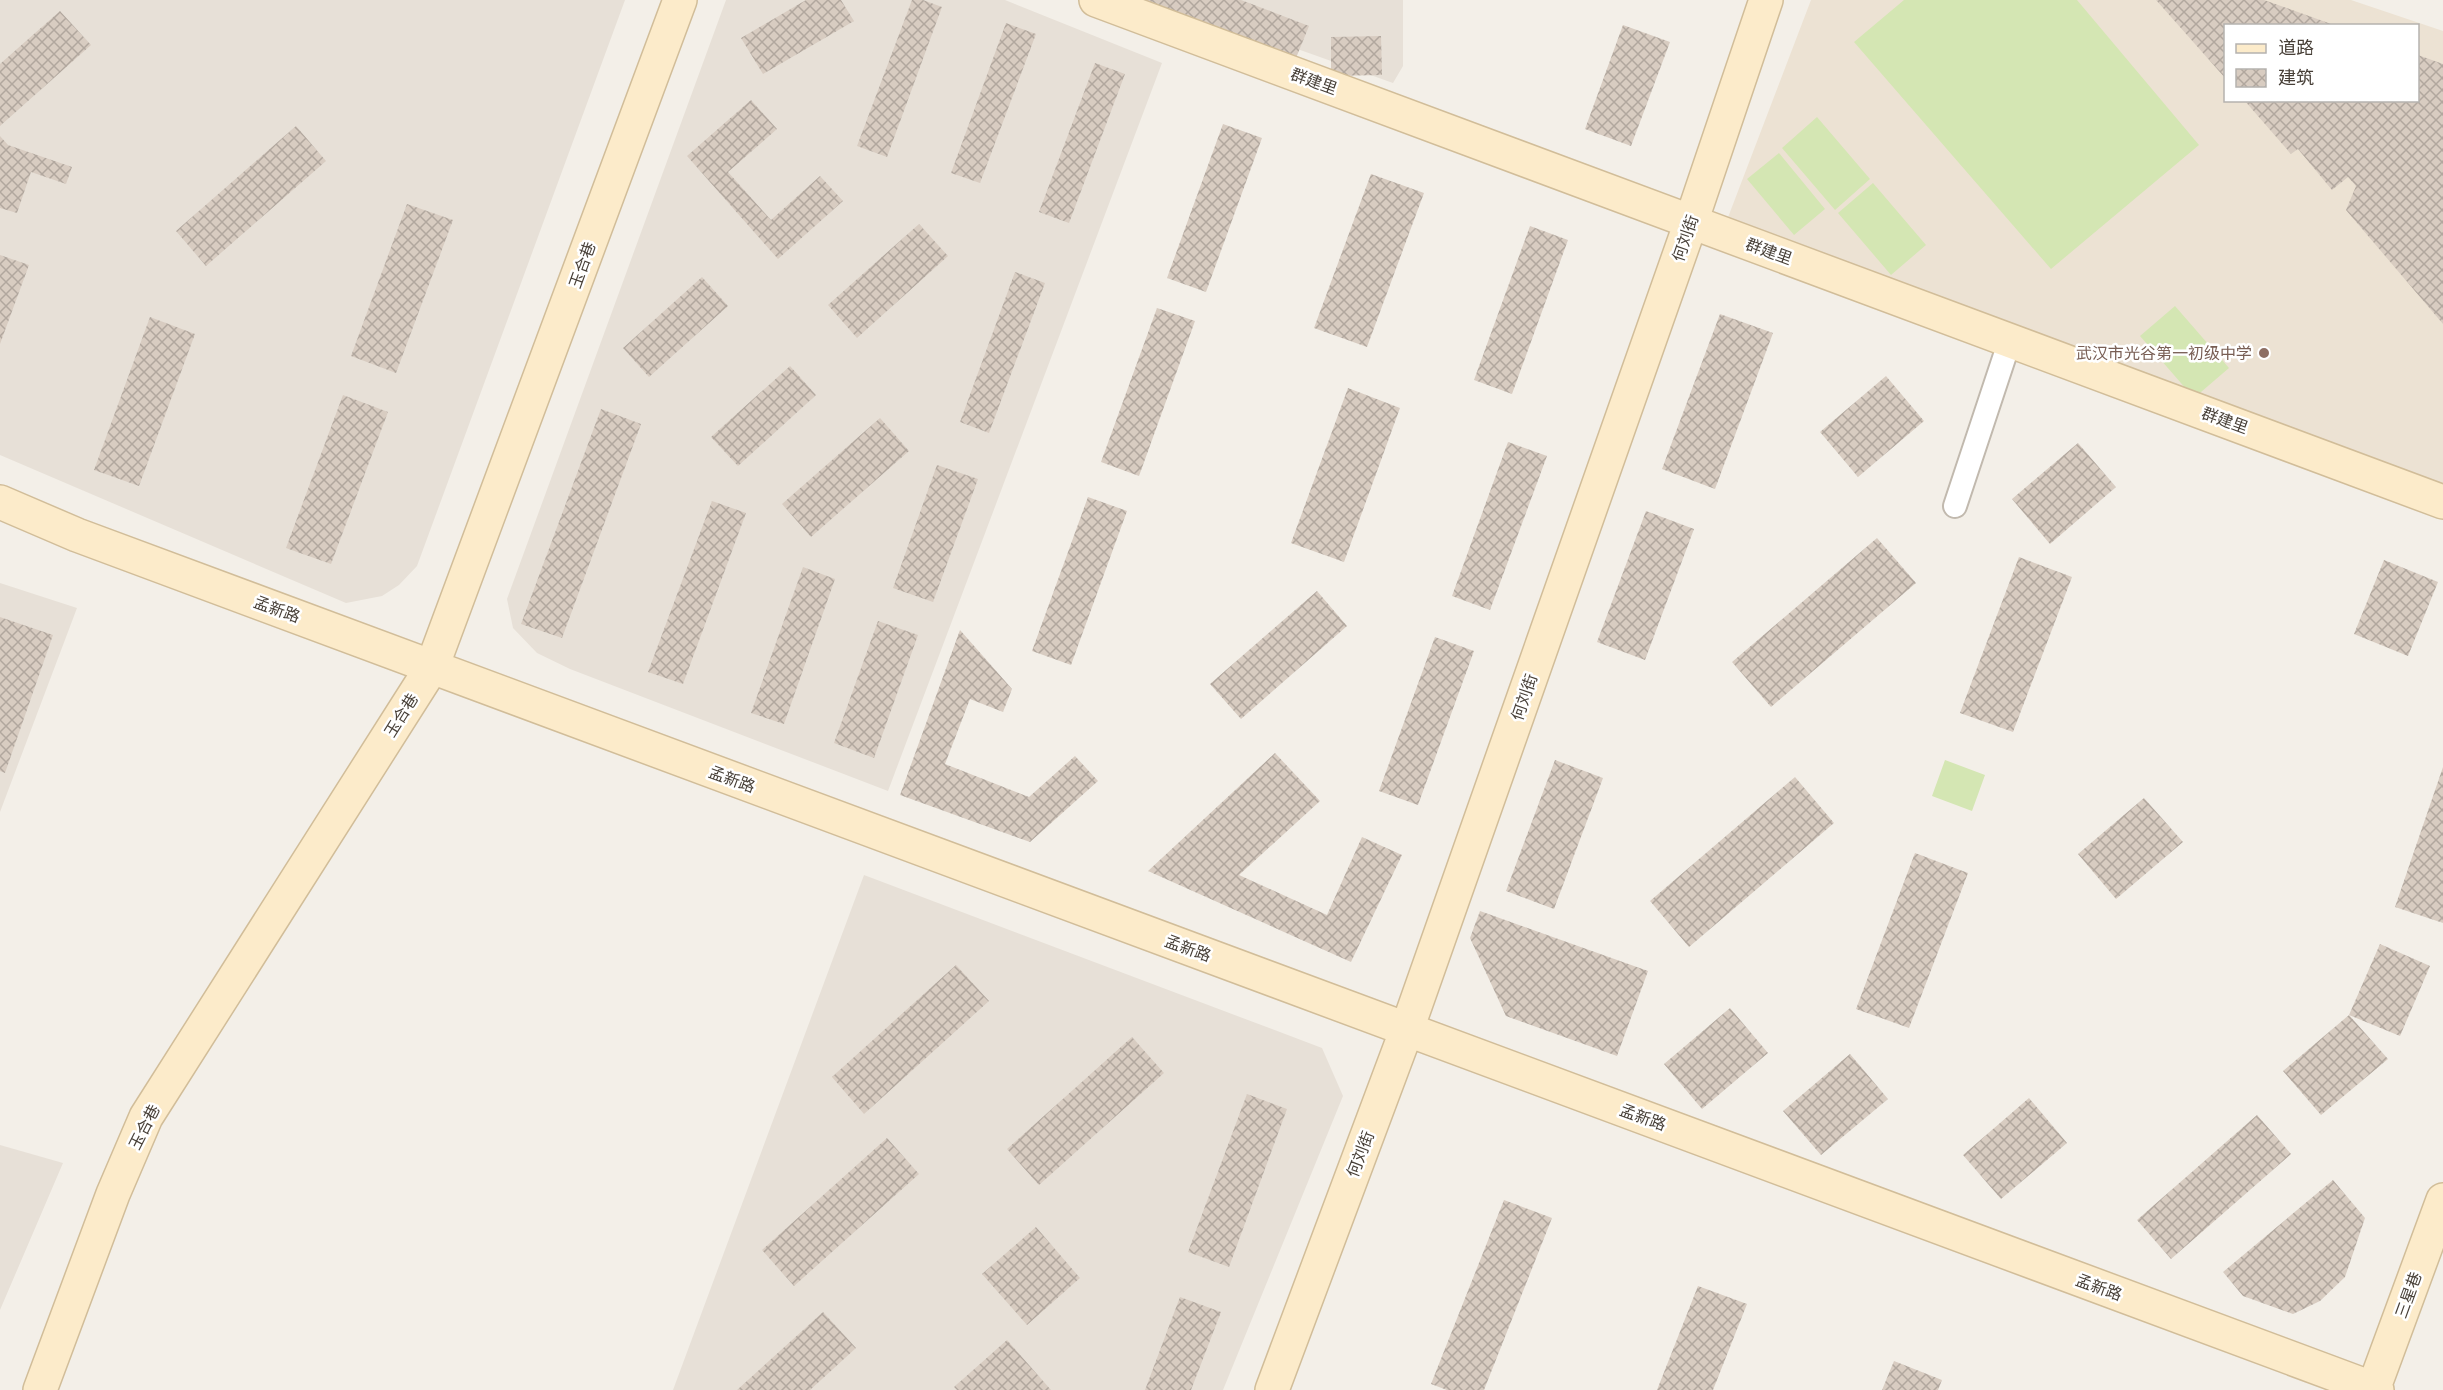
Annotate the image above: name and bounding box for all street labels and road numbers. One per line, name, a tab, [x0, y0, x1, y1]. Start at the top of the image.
street label: 群建里	[1287, 63, 1340, 100]
street label: 何刘街	[1668, 212, 1704, 265]
street label: 群建里	[1742, 233, 1795, 270]
street label: 玉合巷	[564, 239, 601, 292]
street label: 群建里	[2198, 402, 2251, 439]
street label: 孟新路	[250, 591, 303, 628]
street label: 何刘街	[1507, 671, 1543, 724]
street label: 玉合巷	[380, 689, 424, 742]
street label: 孟新路	[705, 761, 758, 798]
street label: 孟新路	[1161, 930, 1214, 967]
street label: 孟新路	[1616, 1099, 1669, 1136]
street label: 玉合巷	[124, 1101, 166, 1154]
street label: 何刘街	[1342, 1128, 1380, 1181]
street label: 孟新路	[2072, 1269, 2125, 1306]
street label: 三星巷	[2390, 1269, 2427, 1322]

